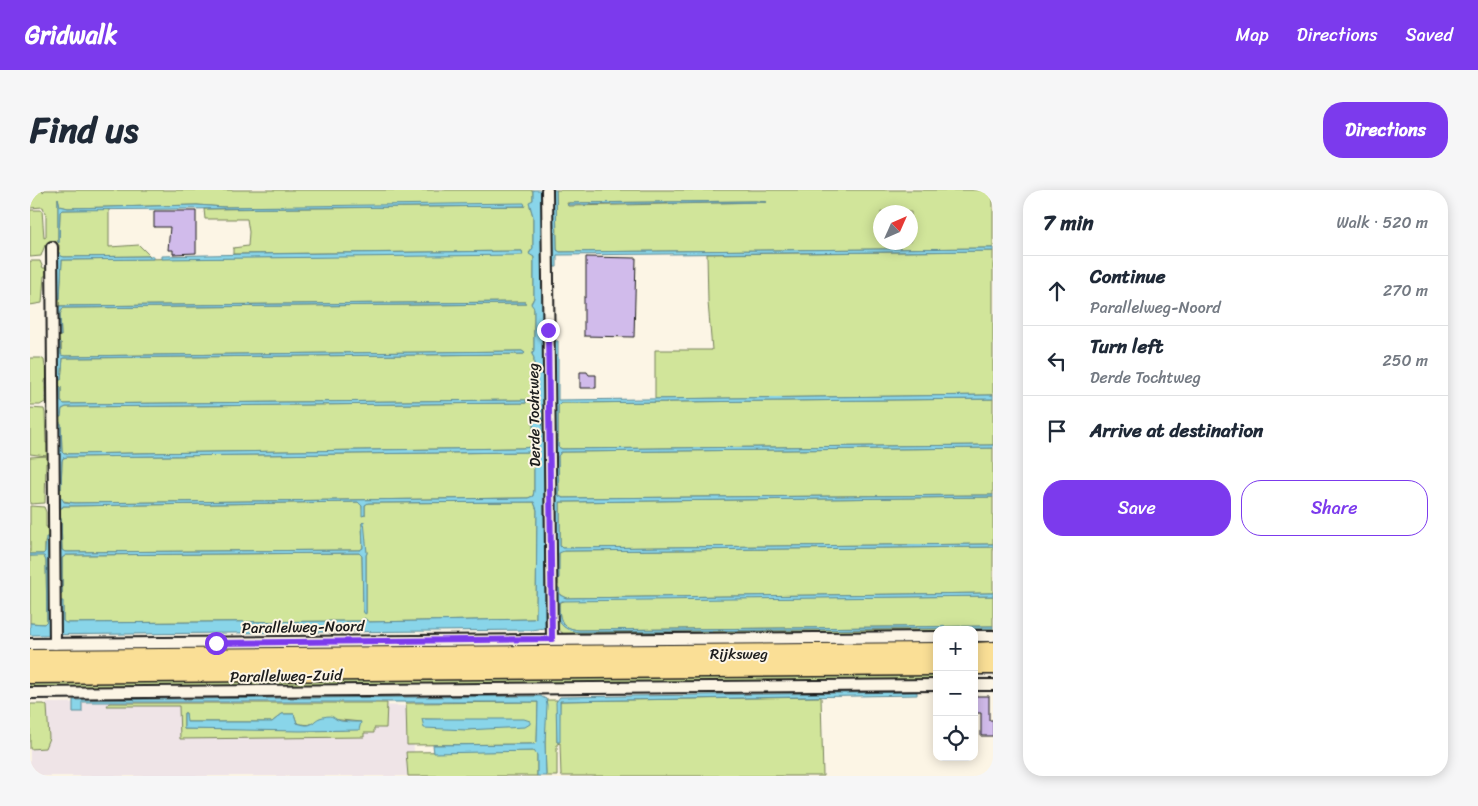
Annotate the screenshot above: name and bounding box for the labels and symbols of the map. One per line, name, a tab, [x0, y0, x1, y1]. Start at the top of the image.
north arrow	[873, 205, 918, 250]
route end	[537, 319, 560, 342]
street label: Derde Tochtweg	[520, 362, 548, 467]
street label: Parallelweg-Noord	[242, 613, 366, 641]
route start	[205, 632, 228, 655]
street label: Rijksweg	[710, 641, 768, 667]
street label: Parallelweg-Zuid	[230, 662, 343, 690]

